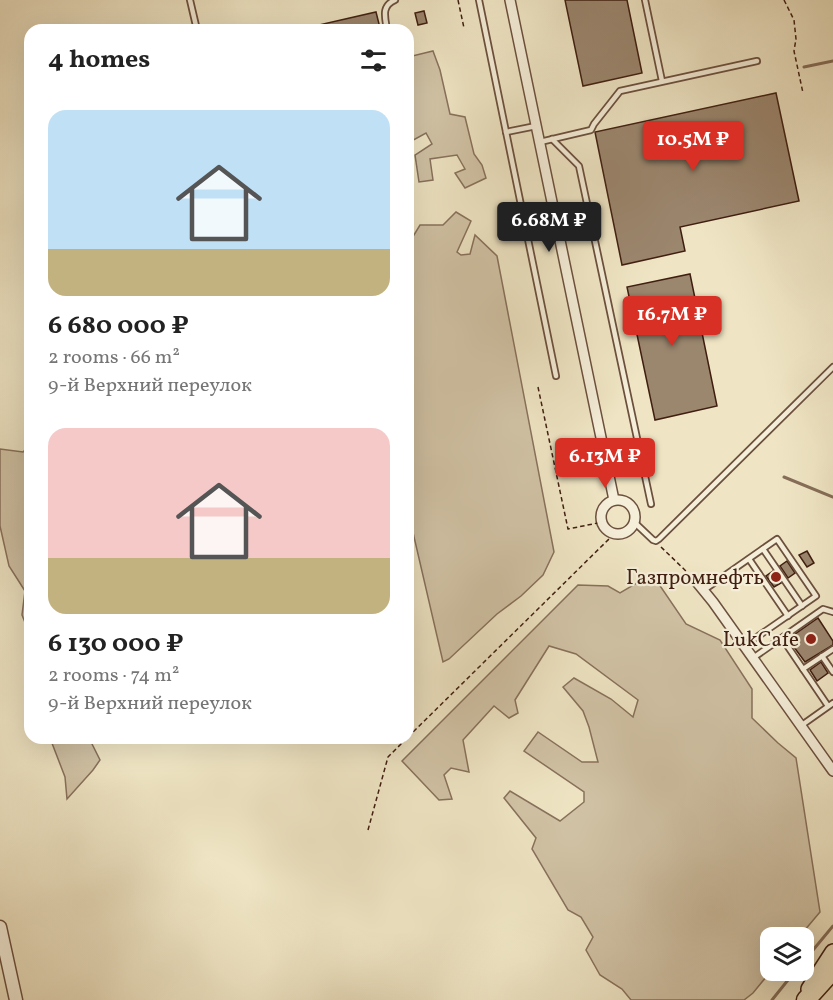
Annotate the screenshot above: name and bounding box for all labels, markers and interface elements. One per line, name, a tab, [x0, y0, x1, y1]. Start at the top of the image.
text: 4 homes	[48, 42, 150, 78]
icon: filters	[357, 44, 390, 77]
pin: 10.5M ₽	[638, 121, 748, 172]
text: 10.5M ₽	[657, 126, 729, 154]
icon: home	[165, 149, 273, 257]
pin: 6.68M ₽	[494, 202, 604, 253]
text: 6.68M ₽	[511, 207, 587, 235]
pin: 16.7M ₽	[617, 296, 727, 347]
text: 16.7M ₽	[637, 301, 707, 329]
text: 6 680 000 ₽	[48, 308, 189, 344]
text: 2 rooms · 66 m²	[48, 344, 180, 372]
text: 9-й Верхний переулок	[48, 372, 252, 400]
pin: 6.13M ₽	[550, 438, 660, 489]
text: 6.13M ₽	[569, 443, 641, 471]
icon: home	[165, 467, 273, 575]
place label: Газпромнефть	[626, 564, 764, 593]
marker: Газпромнефть	[769, 570, 783, 584]
text: 6 130 000 ₽	[48, 626, 184, 662]
place label: LukCafe	[723, 626, 799, 655]
marker: LukCafe	[804, 632, 818, 646]
text: 2 rooms · 74 m²	[48, 662, 179, 690]
text: 9-й Верхний переулок	[48, 690, 252, 718]
map controls	[760, 927, 814, 981]
button: layers	[760, 927, 814, 981]

